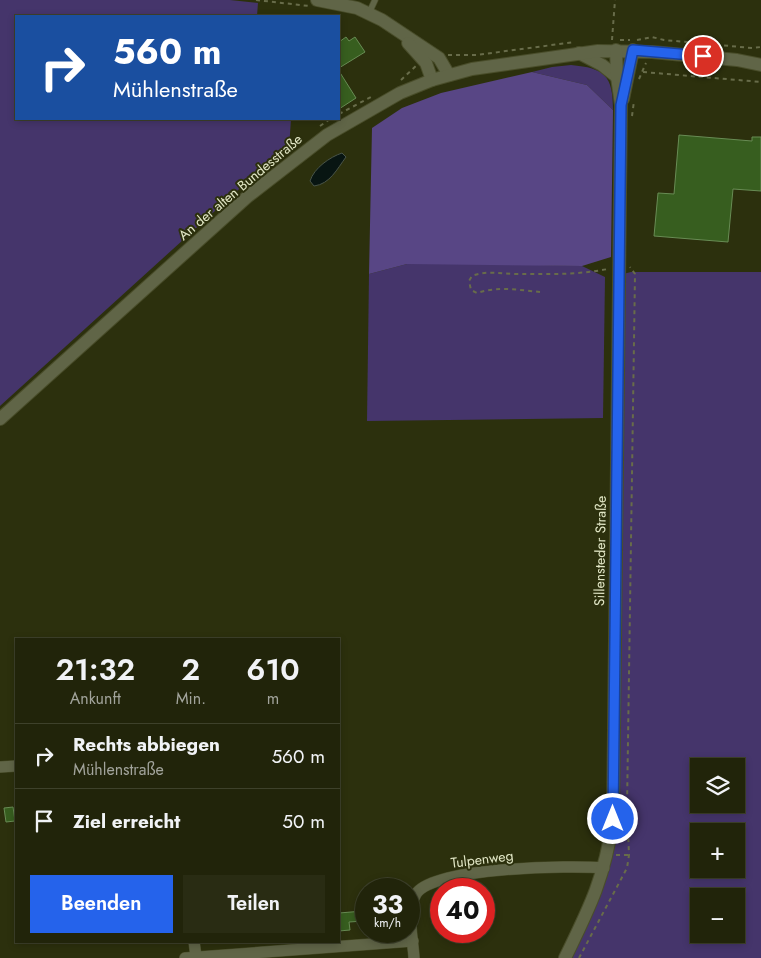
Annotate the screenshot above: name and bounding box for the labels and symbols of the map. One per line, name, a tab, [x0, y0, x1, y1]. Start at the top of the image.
pin	[682, 35, 724, 77]
street label: An der alten Bundesstraße	[174, 129, 306, 245]
street label: Sillensteder Straße	[589, 496, 611, 606]
position arrow	[586, 792, 638, 844]
street label: Tulpenweg	[450, 845, 514, 873]
speed limit sign: 40	[430, 878, 495, 943]

